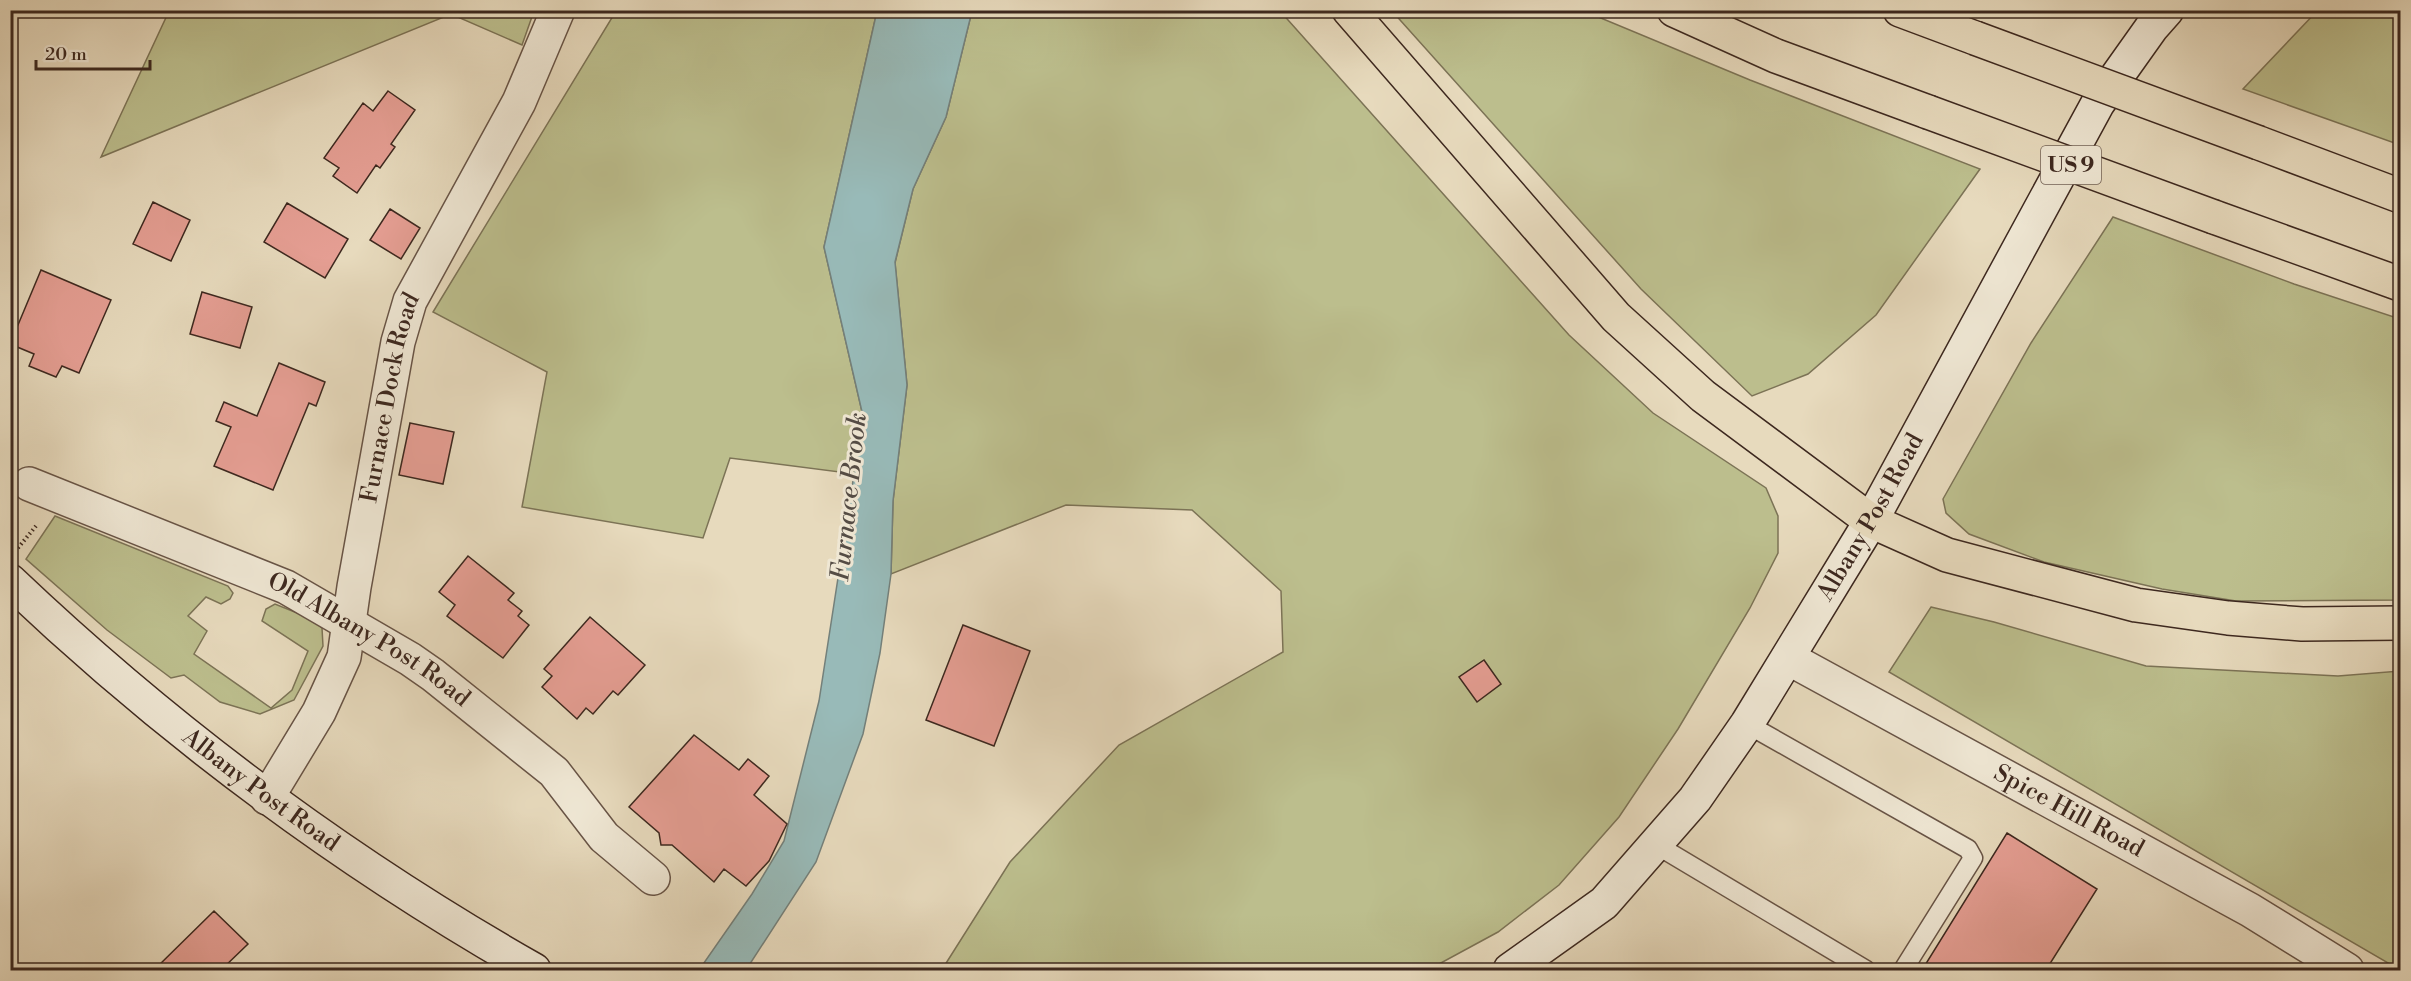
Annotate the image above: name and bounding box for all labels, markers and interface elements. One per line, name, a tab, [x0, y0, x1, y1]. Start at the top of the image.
scale bar	[36, 33, 150, 71]
text: 20 m	[45, 43, 87, 66]
road number: US 9	[2041, 146, 2101, 184]
street label: Furnace Dock Road	[354, 287, 427, 505]
water label: Furnace Brook	[824, 411, 874, 583]
street label: Albany Post Road	[1810, 428, 1931, 607]
street label: Old Albany Post Road	[263, 566, 476, 714]
street label: Albany Post Road	[175, 722, 345, 859]
street label: Spice Hill Road	[1989, 758, 2150, 865]

